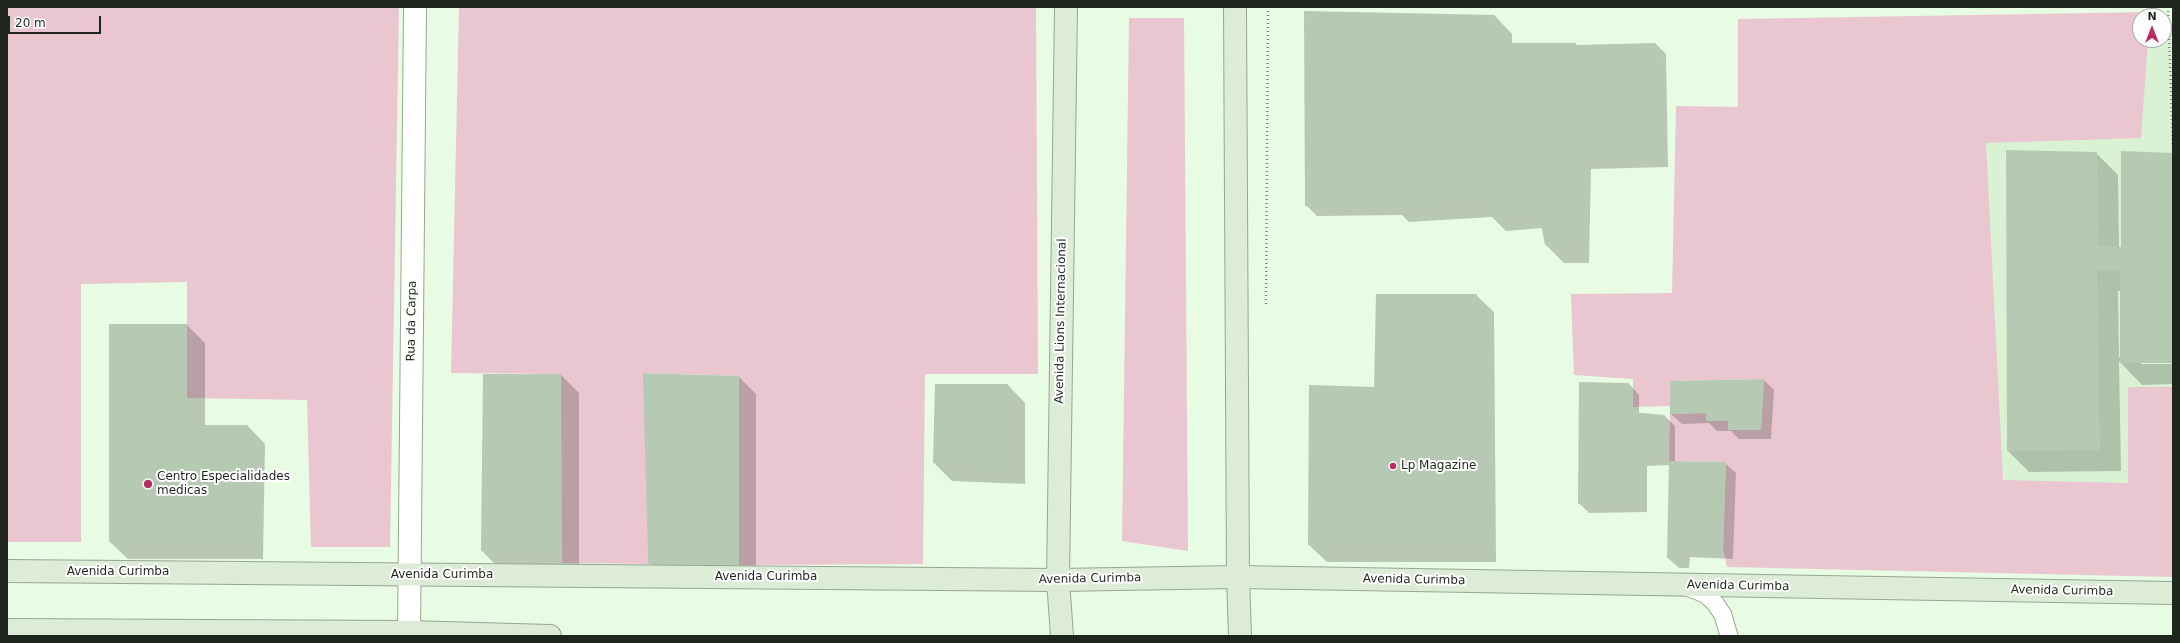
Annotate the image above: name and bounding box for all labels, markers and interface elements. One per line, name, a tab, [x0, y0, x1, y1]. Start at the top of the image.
scale bar	[10, 8, 103, 34]
north arrow	[2132, 8, 2172, 48]
text: N	[2147, 10, 2157, 23]
text: 20 m	[15, 16, 46, 30]
street label: Avenida Lions Internacional	[1052, 238, 1070, 404]
street label: Rua da Carpa	[404, 280, 420, 362]
place label: Lp Magazine	[1401, 459, 1476, 473]
marker: Lp Magazine	[1388, 461, 1398, 471]
place label: Centro Especialidades medicas	[157, 470, 290, 498]
marker: Centro Especialidades medicas	[142, 478, 154, 490]
street label: Avenida Curimba	[67, 565, 169, 579]
street label: Avenida Curimba	[391, 568, 493, 582]
street label: Avenida Curimba	[715, 570, 817, 584]
street label: Avenida Curimba	[1039, 571, 1141, 587]
street label: Avenida Curimba	[1363, 572, 1465, 588]
street label: Avenida Curimba	[1687, 578, 1789, 594]
street label: Avenida Curimba	[2011, 583, 2113, 599]

